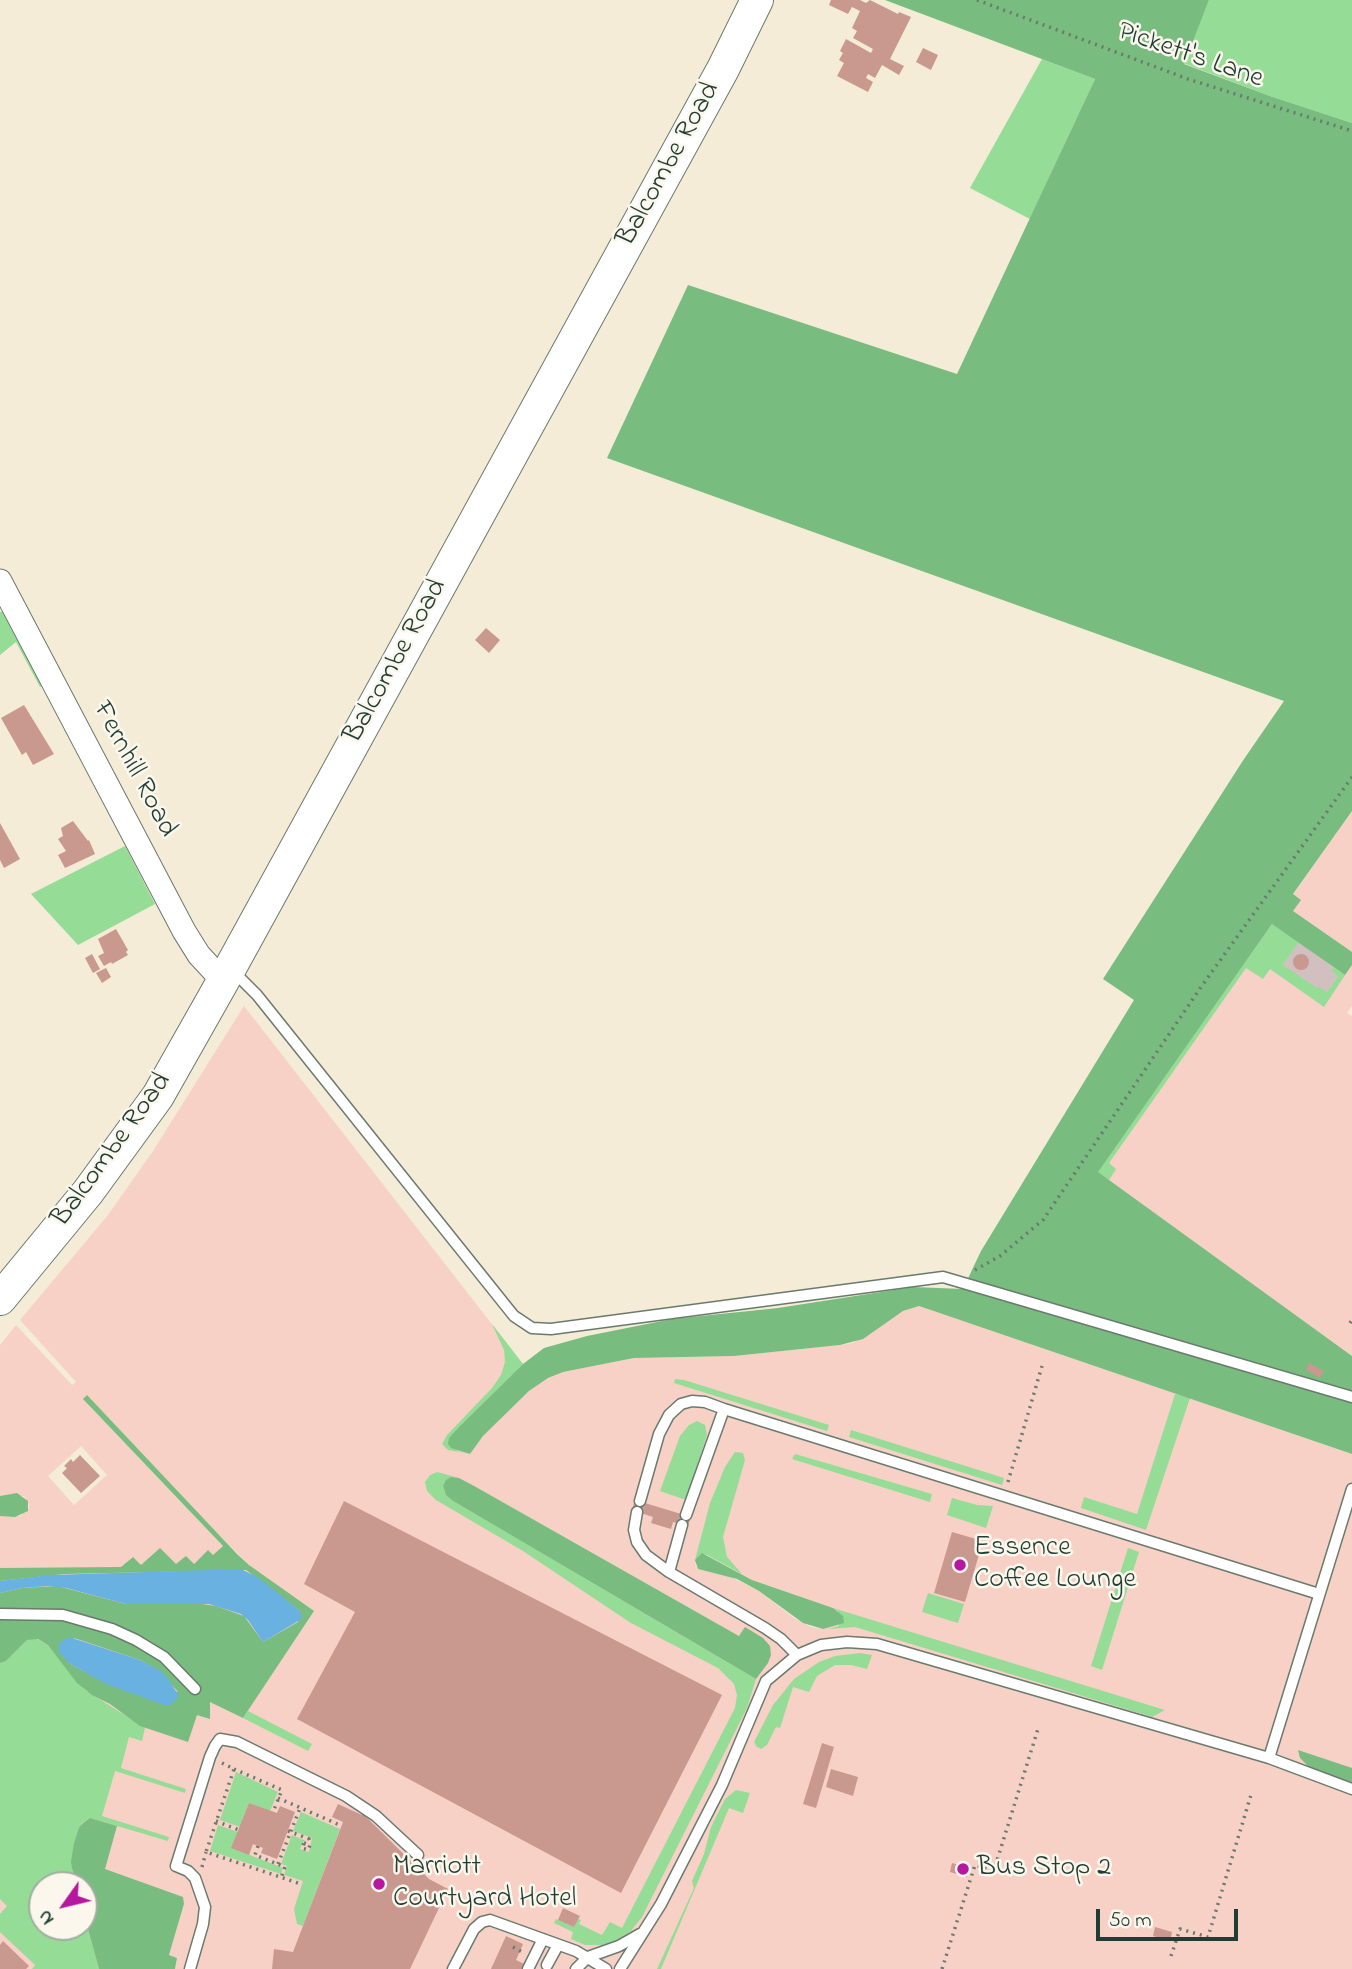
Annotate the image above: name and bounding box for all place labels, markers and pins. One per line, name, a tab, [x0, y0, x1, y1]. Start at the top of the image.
place label: Essence Coffee Lounge	[974, 1532, 1136, 1598]
marker: Essence Coffee Lounge	[952, 1557, 968, 1573]
place label: Marriott Courtyard Hotel	[393, 1851, 577, 1917]
place label: Bus Stop 2	[977, 1852, 1111, 1886]
marker: Bus Stop 2	[955, 1861, 971, 1877]
marker: Marriott Courtyard Hotel	[371, 1876, 387, 1892]

